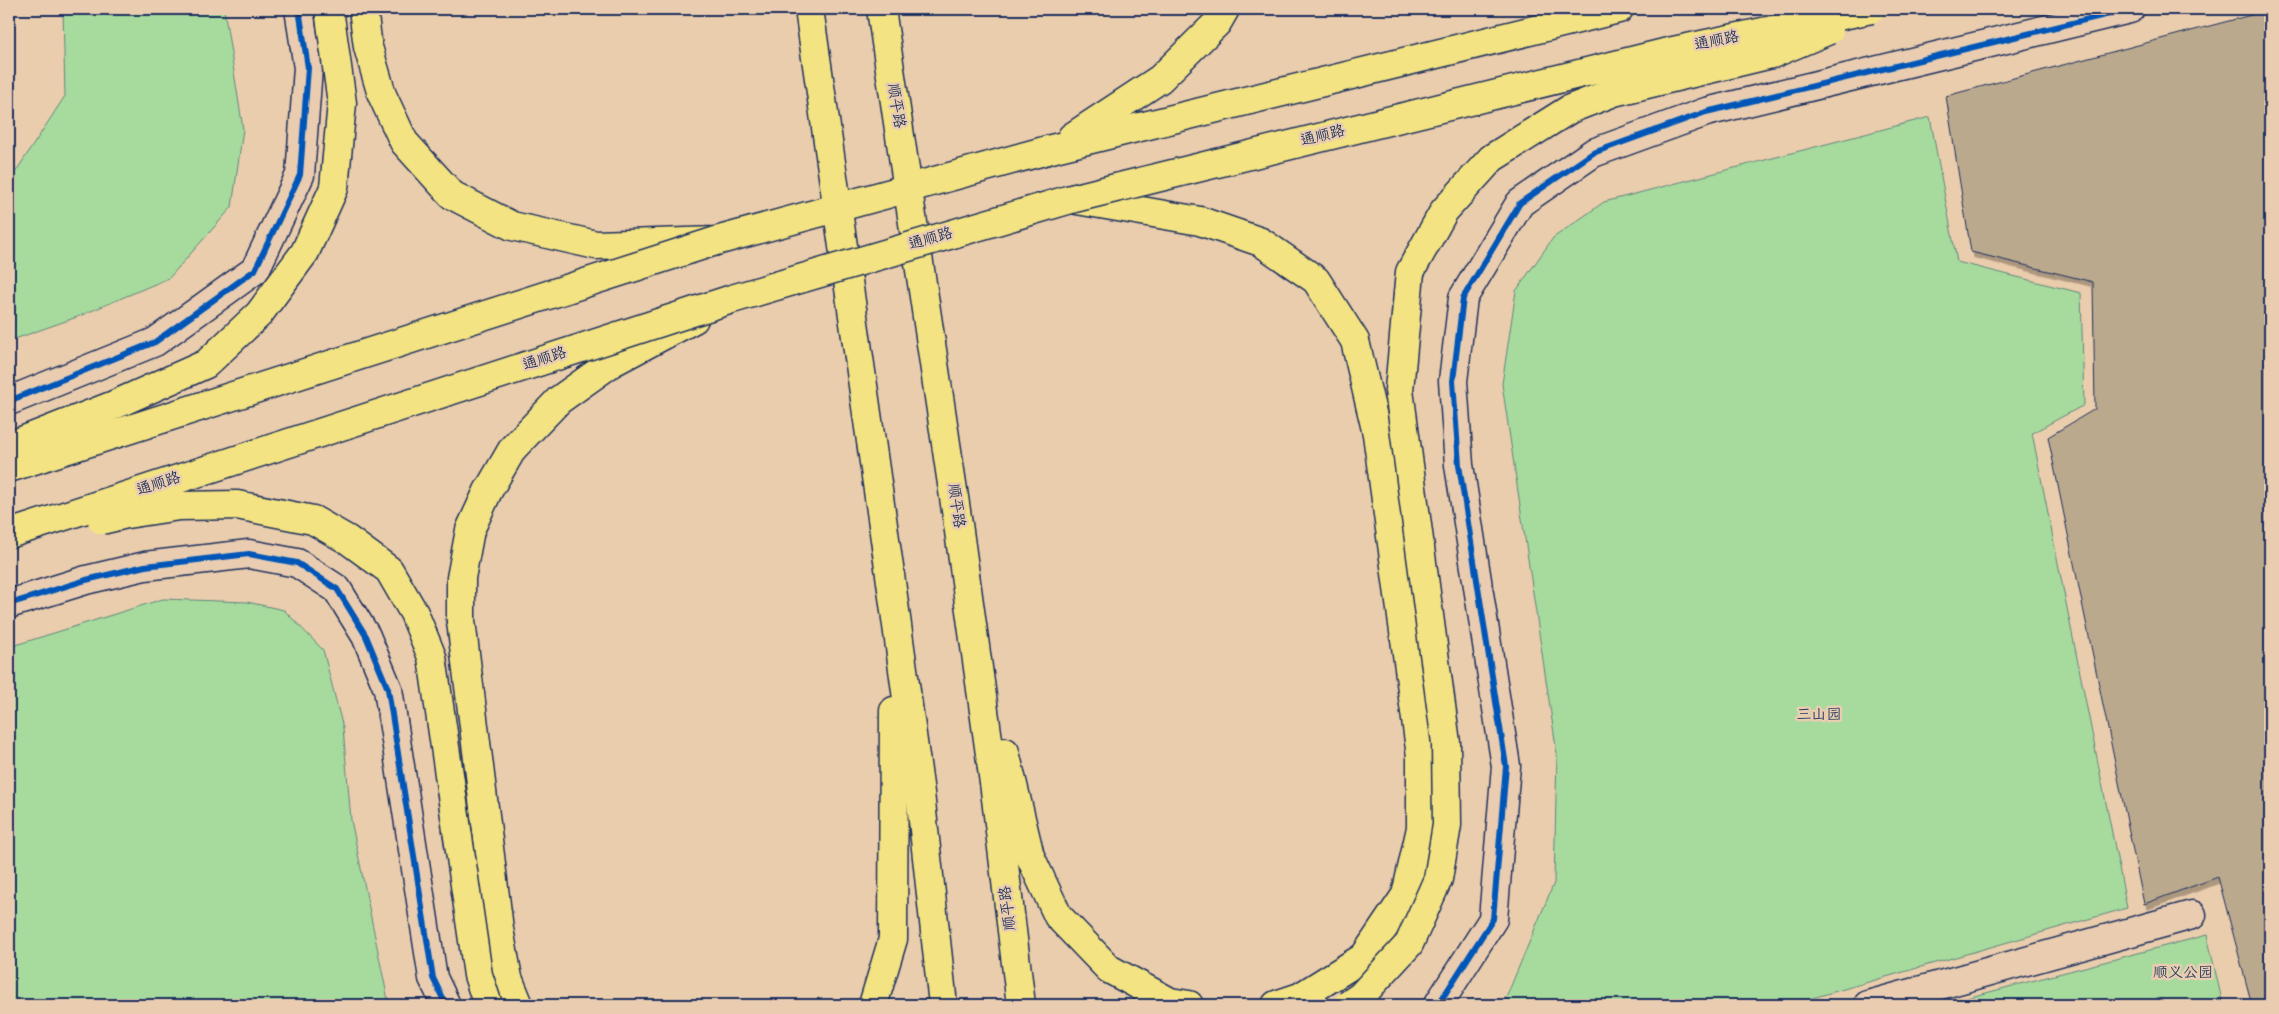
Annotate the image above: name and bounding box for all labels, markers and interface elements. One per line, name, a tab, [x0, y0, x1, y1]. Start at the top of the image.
street label: 通顺路	[1693, 29, 1741, 55]
street label: 顺平路	[883, 82, 907, 130]
street label: 通顺路	[1299, 123, 1347, 151]
street label: 通顺路	[907, 225, 955, 255]
street label: 通顺路	[521, 344, 569, 376]
street label: 通顺路	[135, 469, 183, 501]
street label: 顺平路	[943, 482, 967, 530]
park label: 三山园	[1796, 707, 1842, 725]
street label: 顺平路	[997, 885, 1021, 931]
park label: 顺义公园	[2153, 965, 2213, 983]

